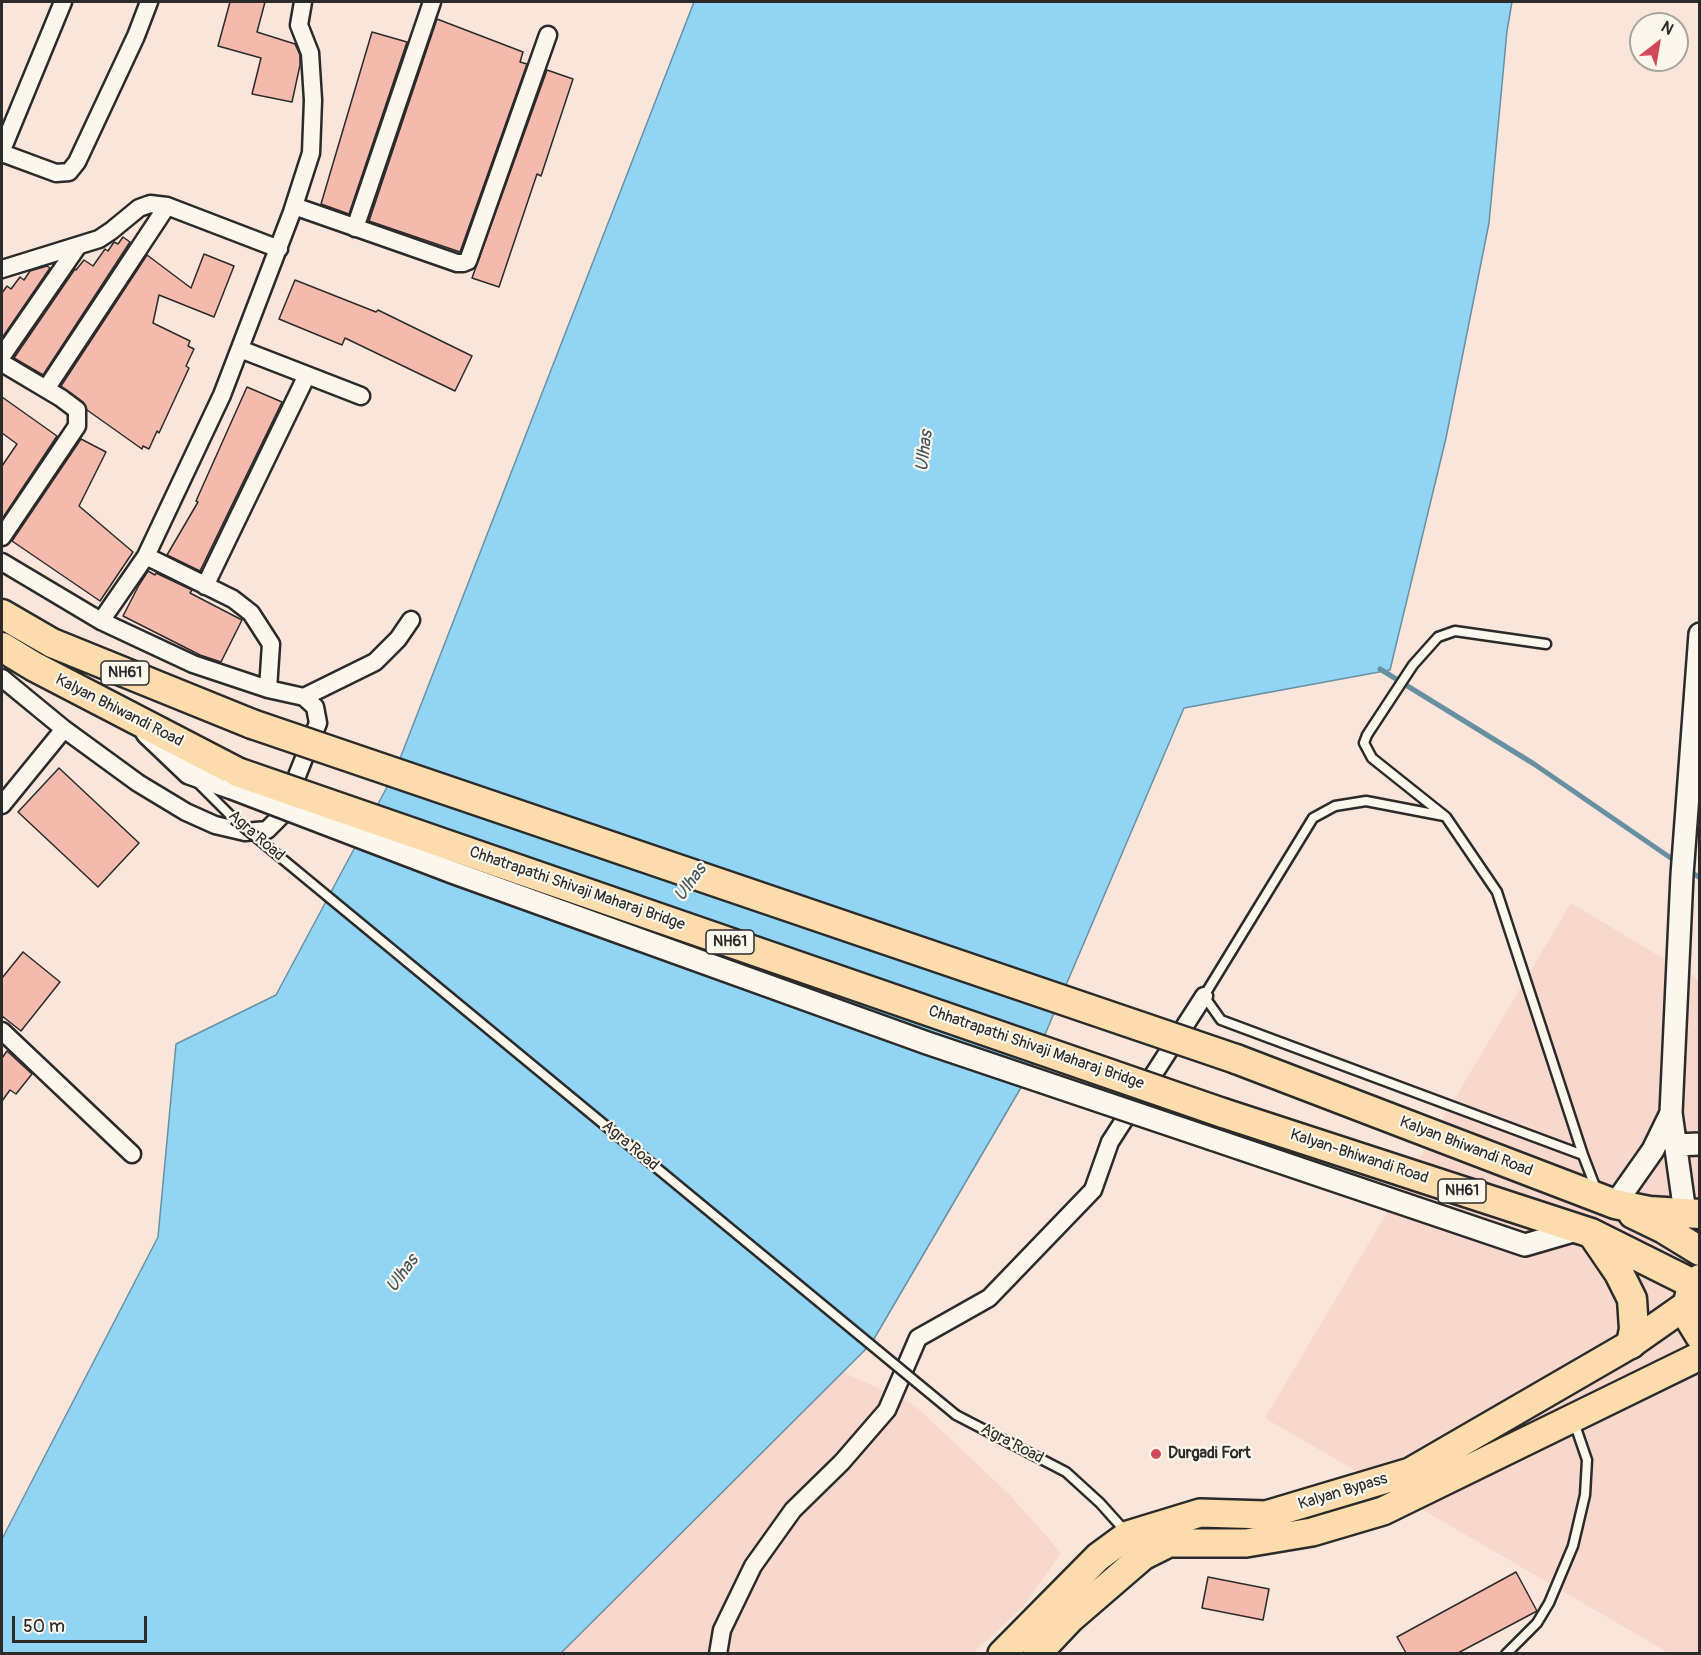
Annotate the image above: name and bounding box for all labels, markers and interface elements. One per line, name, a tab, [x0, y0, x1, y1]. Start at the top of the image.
north arrow	[1629, 12, 1689, 72]
text: N	[1657, 17, 1677, 40]
water label: Ulhas	[912, 429, 938, 473]
road number: NH61	[101, 661, 149, 685]
street label: Kalyan Bhiwandi Road	[52, 670, 186, 752]
street label: Agra Road	[224, 806, 288, 866]
street label: Chhatrapathi Shivaji Maharaj Bridge	[467, 843, 687, 935]
water label: Ulhas	[670, 860, 712, 906]
road number: NH61	[706, 930, 754, 954]
street label: Chhatrapathi Shivaji Maharaj Bridge	[926, 1002, 1146, 1094]
street label: Kalyan Bhiwandi Road	[1397, 1113, 1535, 1181]
street label: Agra Road	[598, 1117, 662, 1175]
street label: Kalyan-Bhiwandi Road	[1287, 1126, 1431, 1188]
road number: NH61	[1438, 1179, 1486, 1203]
water label: Ulhas	[382, 1251, 424, 1297]
street label: Agra Road	[977, 1420, 1047, 1468]
place label: Durgadi Fort	[1168, 1444, 1251, 1464]
marker: Durgadi Fort	[1149, 1447, 1163, 1461]
street label: Kalyan Bypass	[1296, 1469, 1390, 1515]
scale bar	[15, 1604, 150, 1642]
text: 50 m	[23, 1615, 65, 1638]

